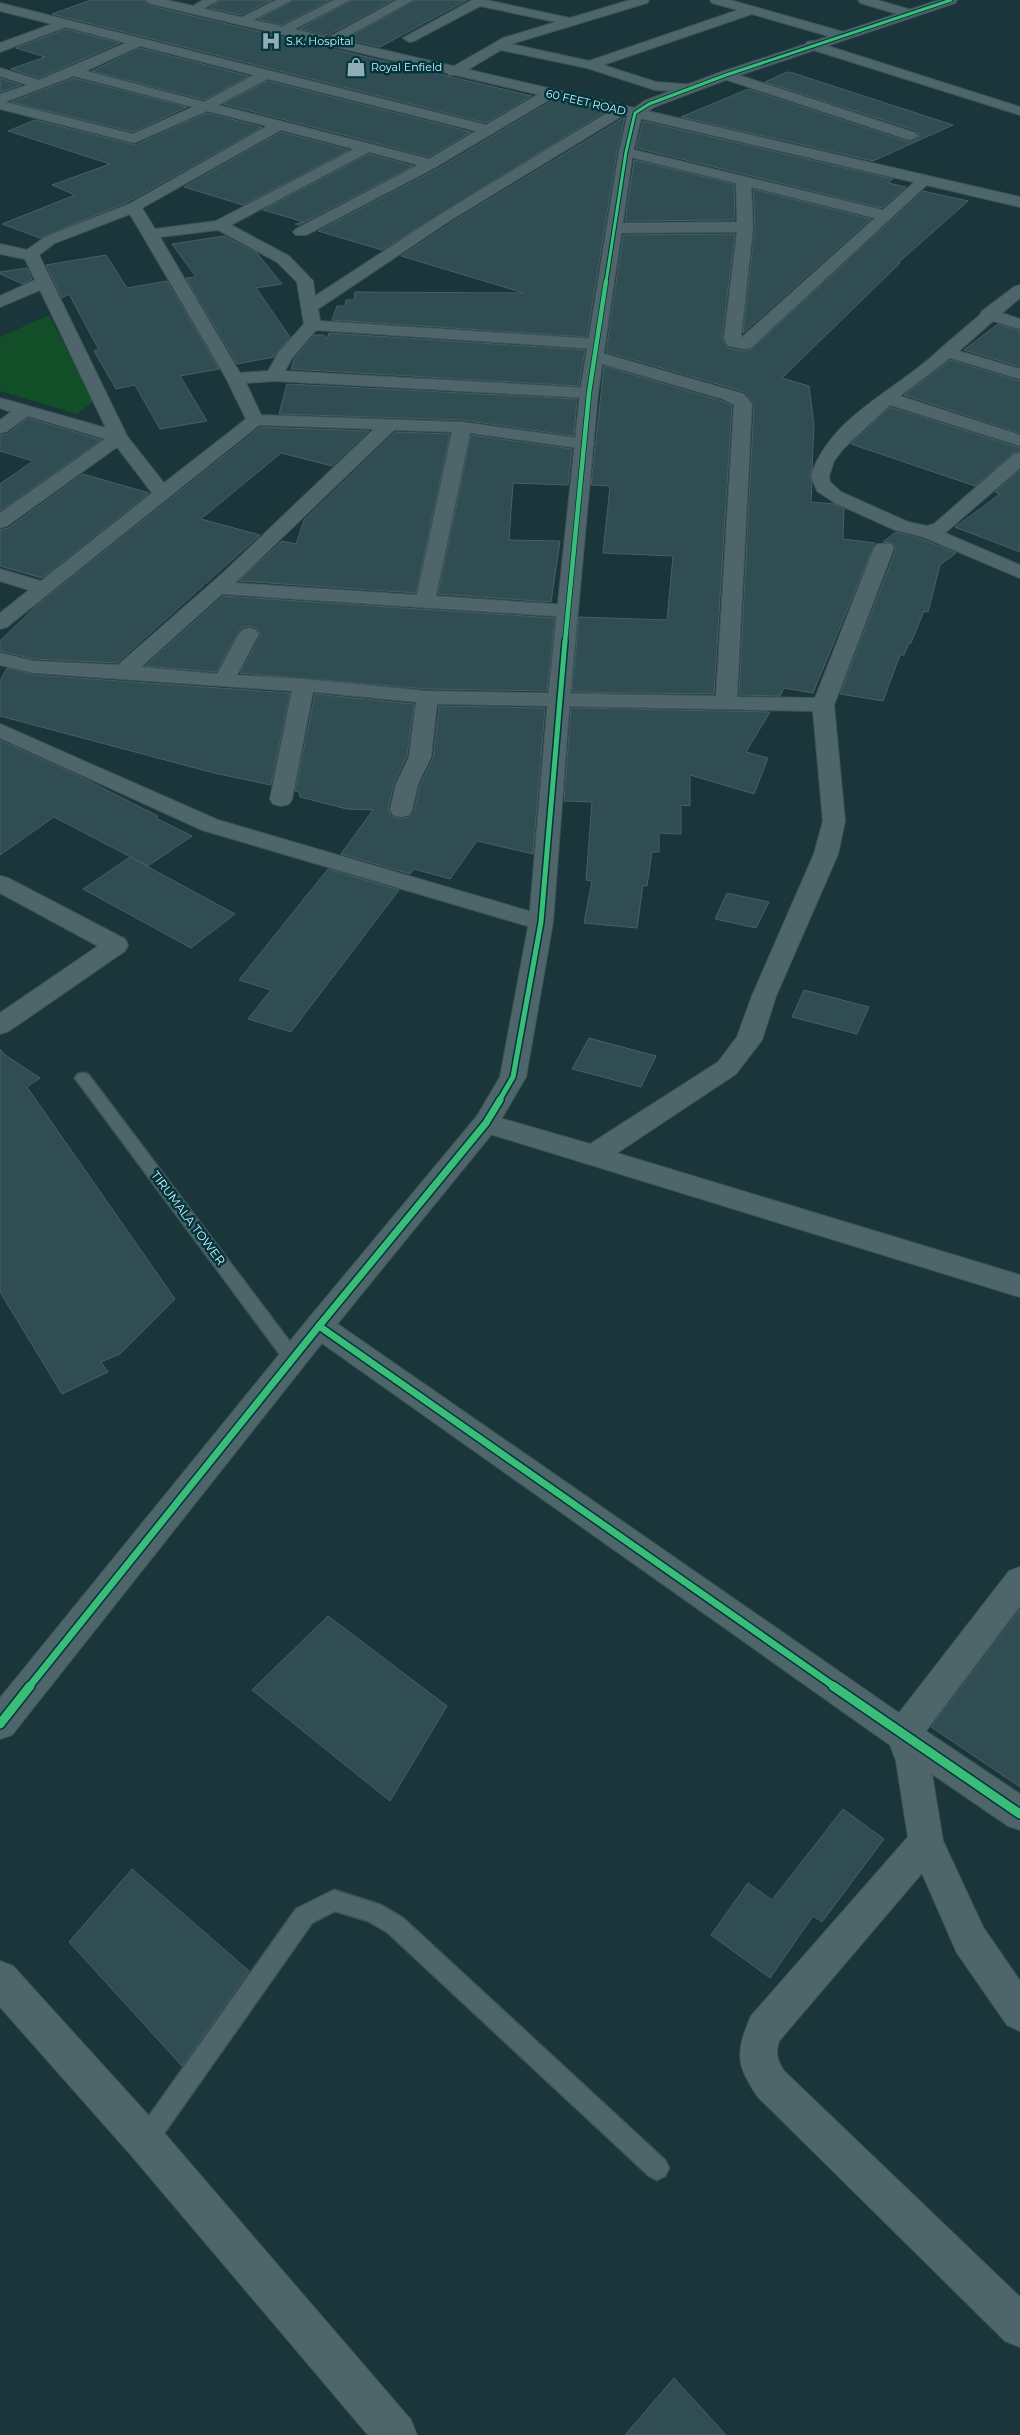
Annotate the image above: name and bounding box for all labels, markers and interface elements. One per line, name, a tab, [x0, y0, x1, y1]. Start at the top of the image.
hospital icon: S.K. Hospital	[260, 30, 282, 52]
place label: S.K. Hospital	[286, 34, 354, 48]
shop icon: Royal Enfield	[345, 56, 367, 78]
place label: Royal Enfield	[371, 60, 442, 74]
street label: 60 FEET ROAD	[545, 86, 627, 118]
street label: TIRUMALA TOWER	[148, 1168, 229, 1268]

